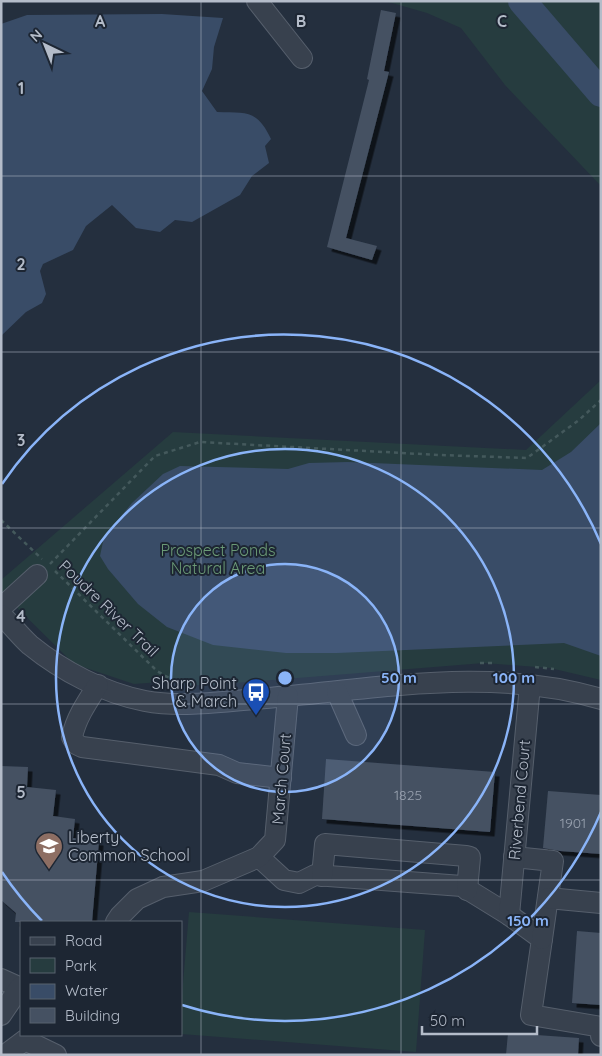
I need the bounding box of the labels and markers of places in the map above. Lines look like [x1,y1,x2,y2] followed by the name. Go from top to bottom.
[276,669,294,687] centre of rings
[152,673,237,711] place label: Sharp Point & March
[241,677,271,716] bus stop icon: Sharp Point & March
[68,827,190,865] place label: Liberty Common School
[34,831,64,870] school or university icon: Liberty Common School

